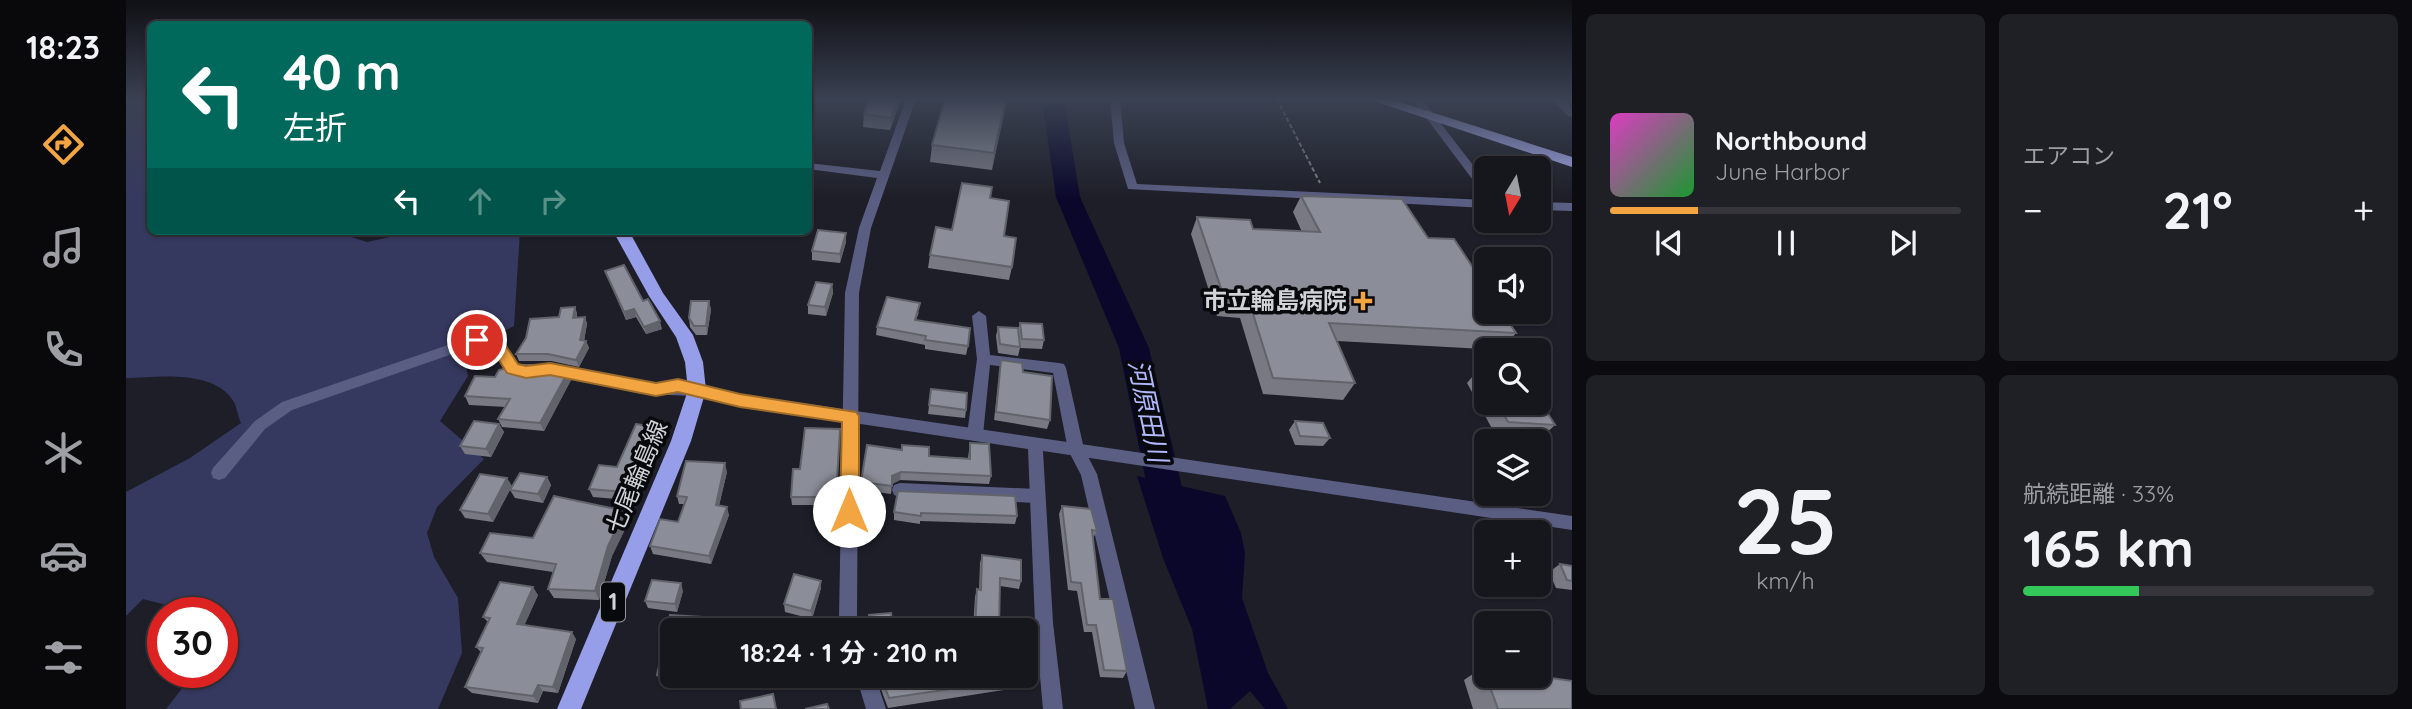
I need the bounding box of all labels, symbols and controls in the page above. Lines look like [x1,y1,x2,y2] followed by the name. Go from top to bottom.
[26,27,100,67] text: 18:23
[283,41,401,102] text: 40 m
[168,49,259,140] icon: left
[283,107,347,147] text: 左折
[39,120,88,169] icon: directions
[1715,124,1867,157] text: Northbound
[2023,141,2115,170] text: エアコン
[1474,156,1550,233] north arrow
[1474,156,1551,688] map controls
[1715,157,1850,186] text: June Harbor
[2163,177,2233,242] text: 21°
[388,182,426,220] icon: left
[461,182,499,220] icon: ahead
[534,182,572,220] icon: right
[2023,186,2043,234] text: −
[2353,186,2374,234] text: +
[39,223,88,272] icon: music
[1650,224,1688,262] icon: previous
[1767,224,1805,262] icon: pause
[1884,224,1922,262] icon: next
[1474,247,1551,324] button: sound
[1203,285,1347,315] place label: 市立輪島病院
[1353,291,1373,311] marker: 市立輪島病院
[447,310,507,370] pin
[458,321,496,359] icon: arrive
[39,325,88,374] icon: phone
[1474,338,1551,415] button: search
[1122,357,1176,468] water label: 河原田川
[599,416,673,538] street label: 七尾輪島線
[39,428,88,477] icon: climate
[1474,429,1551,506] button: layers
[1733,463,1838,577] text: 25
[812,474,886,548] position arrow
[2023,479,2174,508] text: 航続距離 · 33%
[2023,515,2194,580] text: 165 km
[1474,520,1551,597] button: +
[39,531,88,580] icon: car
[1756,566,1815,595] text: km/h
[601,582,625,622] road number: 1
[147,597,238,688] speed limit sign: 30
[1474,611,1551,688] button: −
[39,633,88,682] icon: filters
[740,636,958,669] text: 18:24 · 1 分 · 210 m

